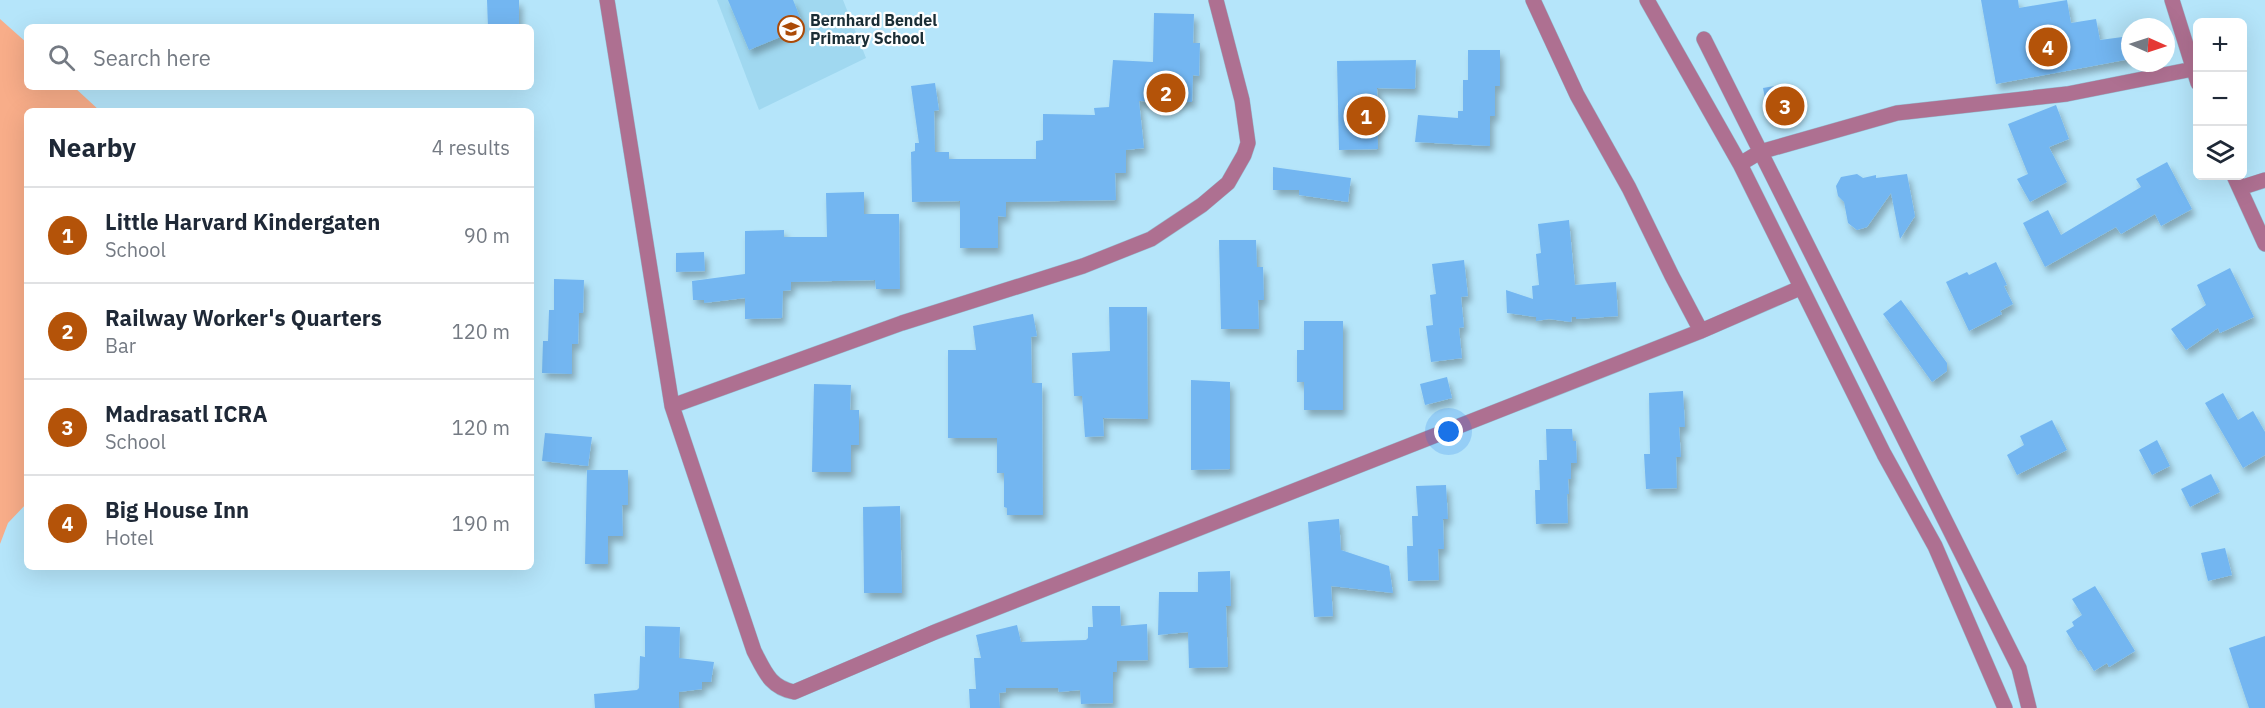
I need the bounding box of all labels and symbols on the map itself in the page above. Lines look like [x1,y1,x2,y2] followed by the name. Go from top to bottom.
[810,10,937,48] place label: Bernhard Bendel Primary School
[776,14,806,44] school or university icon: Bernhard Bendel Primary School
[2121,18,2175,72] north arrow
[2028,24,2068,70] pin: 4
[1146,70,1186,116] pin: 2
[1766,84,1804,128] pin: 3
[1346,94,1386,138] pin: 1
[1434,417,1463,446] your location

